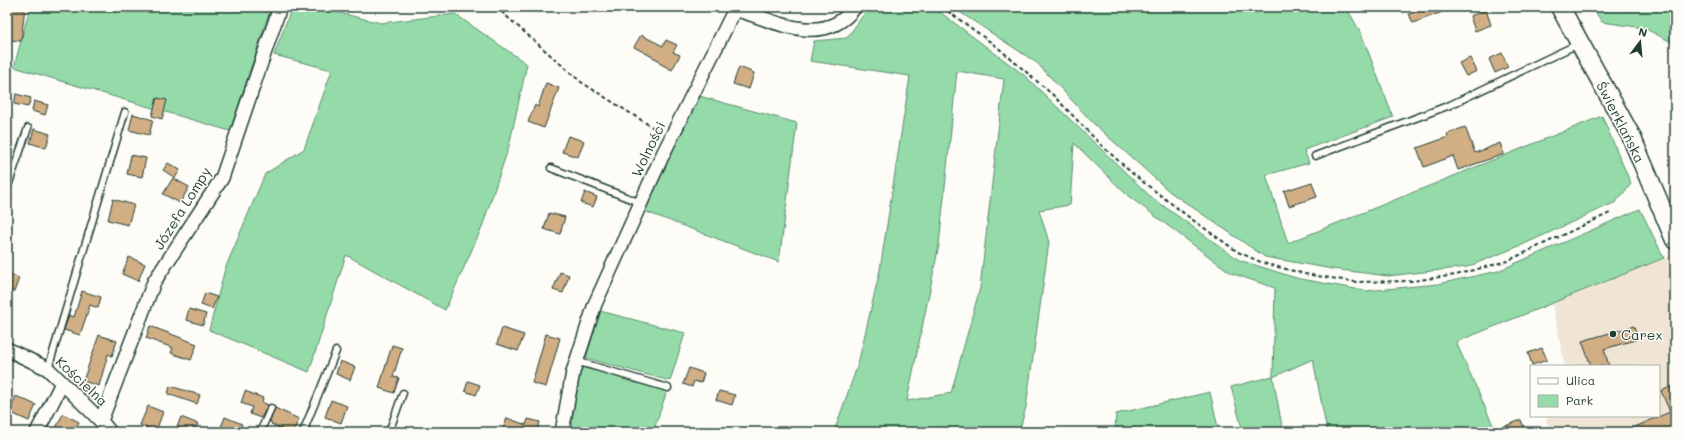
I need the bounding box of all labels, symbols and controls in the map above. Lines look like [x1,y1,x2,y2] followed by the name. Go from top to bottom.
[1620,22,1660,62] north arrow
[1637,24,1649,40] text: N
[1592,78,1650,166] street label: Świerklańska
[626,118,670,180] street label: Wolności
[149,163,215,253] street label: Józefa Lompy
[1621,325,1663,344] place label: Carex
[1608,329,1618,339] marker: Carex
[52,352,112,410] street label: Kościelna
[1530,365,1660,417] legend
[1566,372,1595,388] text: Ulica
[1566,392,1593,408] text: Park

